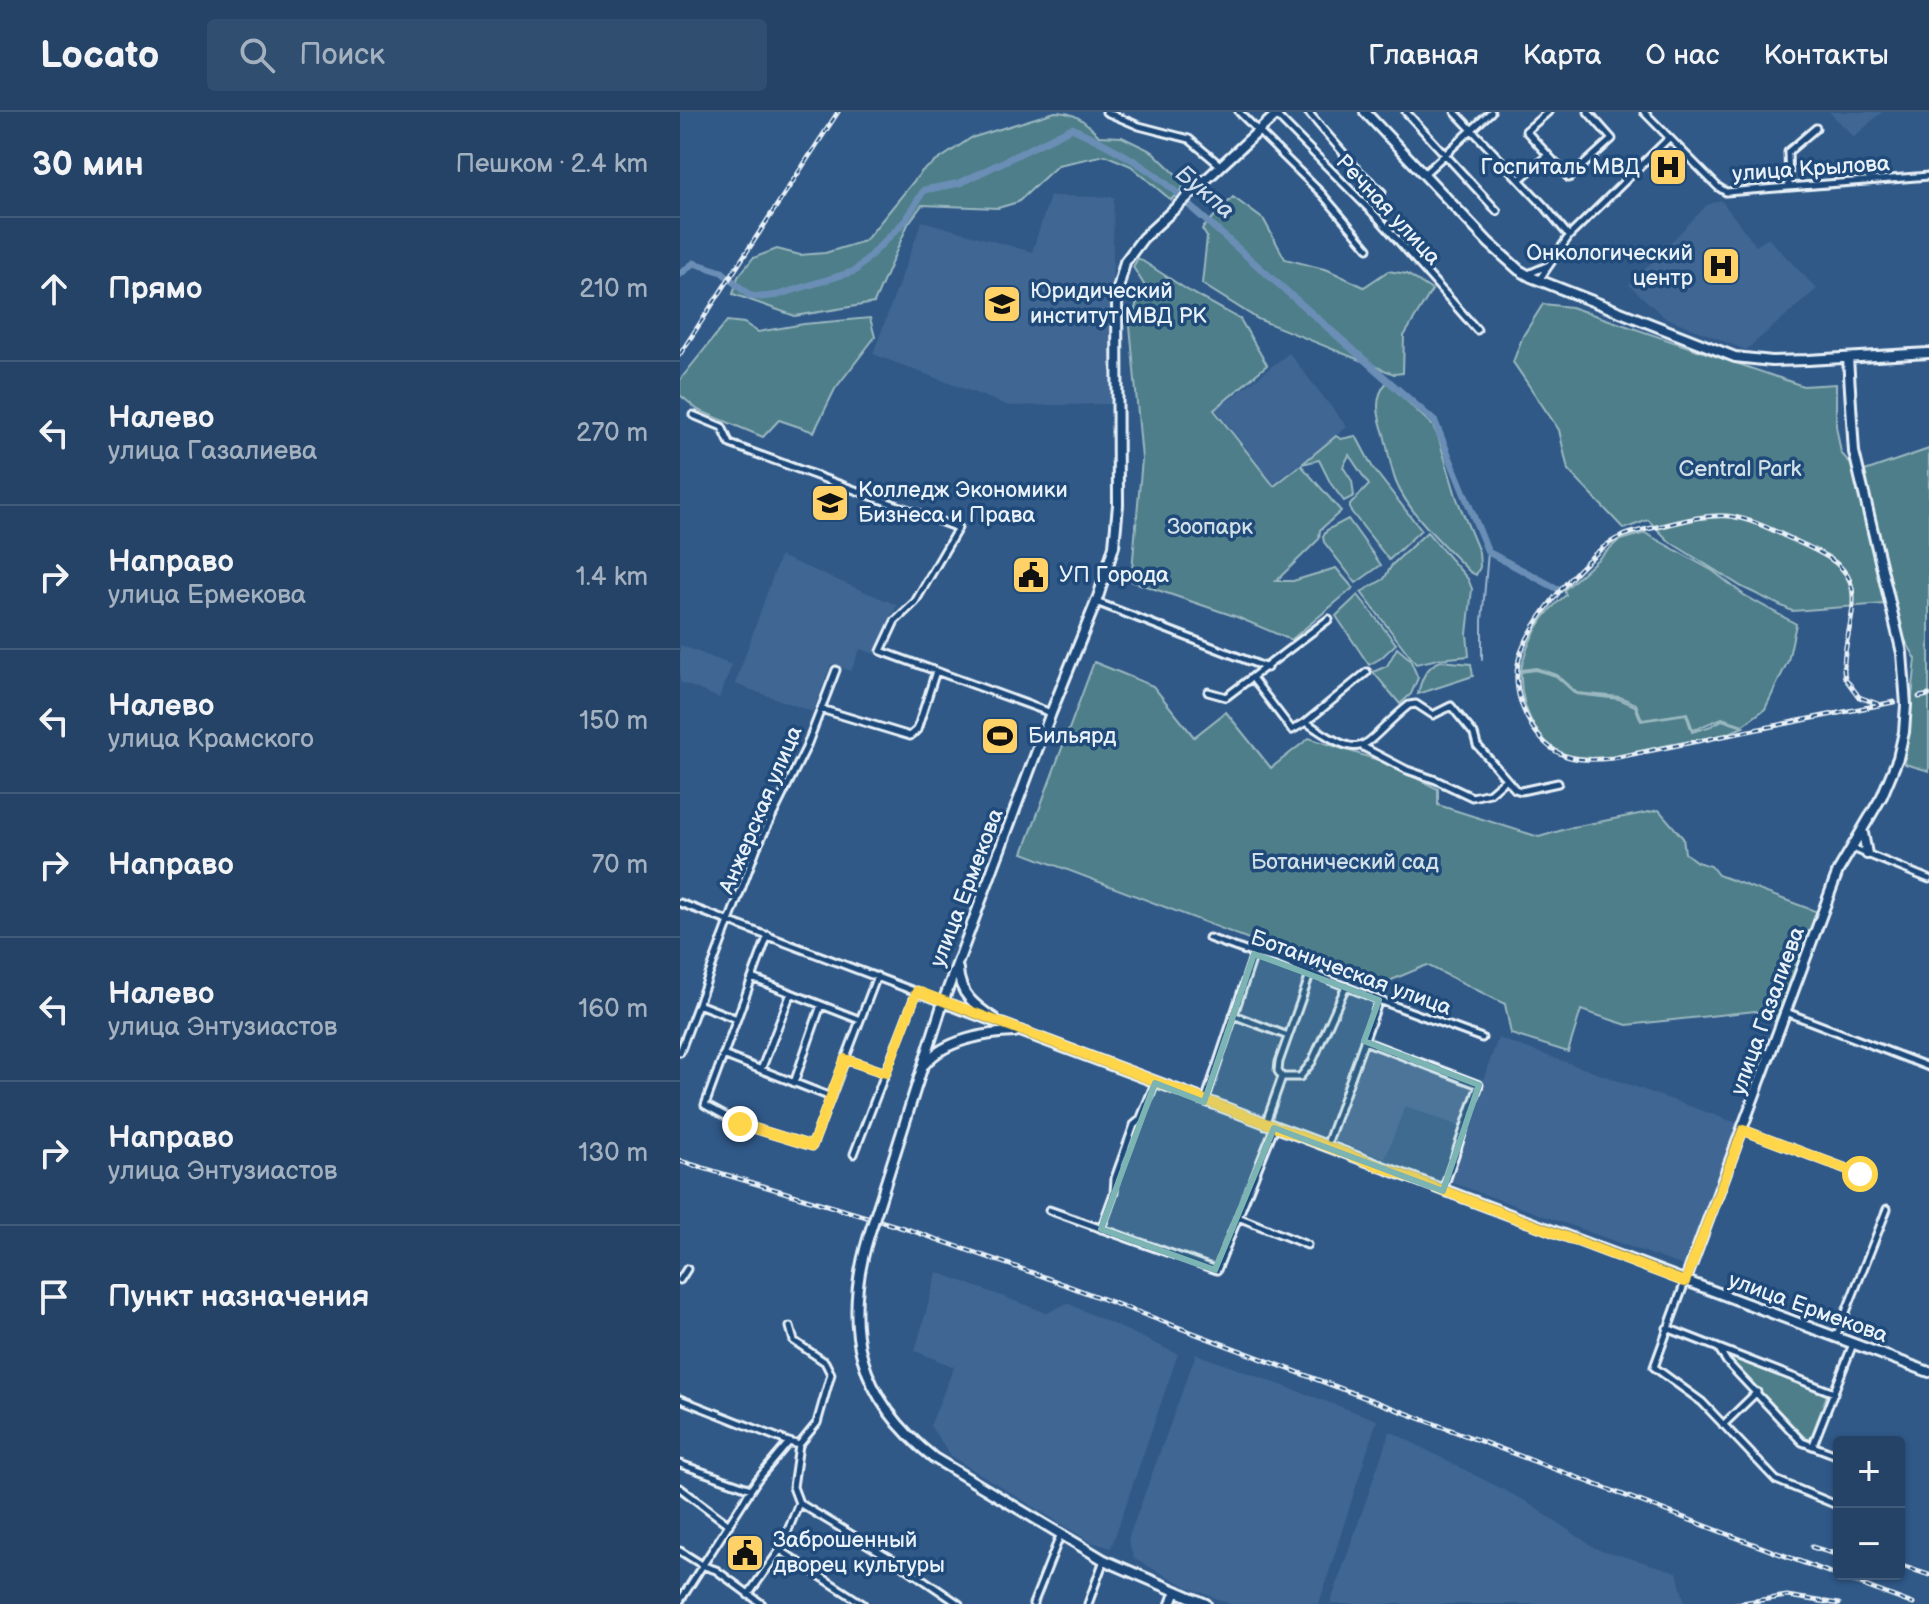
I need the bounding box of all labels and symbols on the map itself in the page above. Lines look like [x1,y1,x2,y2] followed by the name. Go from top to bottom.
[1647,146,1689,188] hospital icon: Госпиталь МВД
[1330,149,1446,271] street label: Речная улица
[1731,150,1891,188] street label: улица Крылова
[1480,154,1640,181] place label: Госпиталь МВД
[1169,159,1241,225] water label: Букпа
[1526,240,1694,292] place label: Онкологический центр
[1700,245,1742,287] hospital icon: Онкологический центр
[1030,278,1207,330] place label: Юридический институт МВД РК
[981,283,1023,325] school or university icon: Юридический институт МВД РК
[1679,456,1802,483] park label: Central Park
[858,477,1068,529] place label: Колледж Экономики Бизнеса и Права
[809,482,851,524] school or university icon: Колледж Экономики Бизнеса и Права
[1167,514,1253,541] park label: Зоопарк
[1010,554,1052,596] public building icon: УП Города
[1059,562,1169,589] place label: УП Города
[979,715,1021,757] sports icon: Бильярд
[713,722,809,899] street label: Анжерская улица
[1028,723,1116,750] place label: Бильярд
[924,805,1010,971] street label: улица Ермекова
[1251,849,1439,876] park label: Ботанический сад
[1725,923,1811,1099] street label: улица Газалиева
[1247,924,1455,1022] street label: Ботаническая улица
[722,1106,758,1142] route end
[1842,1156,1878,1192] route start
[1725,1267,1891,1349] street label: улица Ермекова
[773,1527,945,1579] place label: Заброшенный дворец культуры
[724,1532,766,1574] public building icon: Заброшенный дворец культуры

